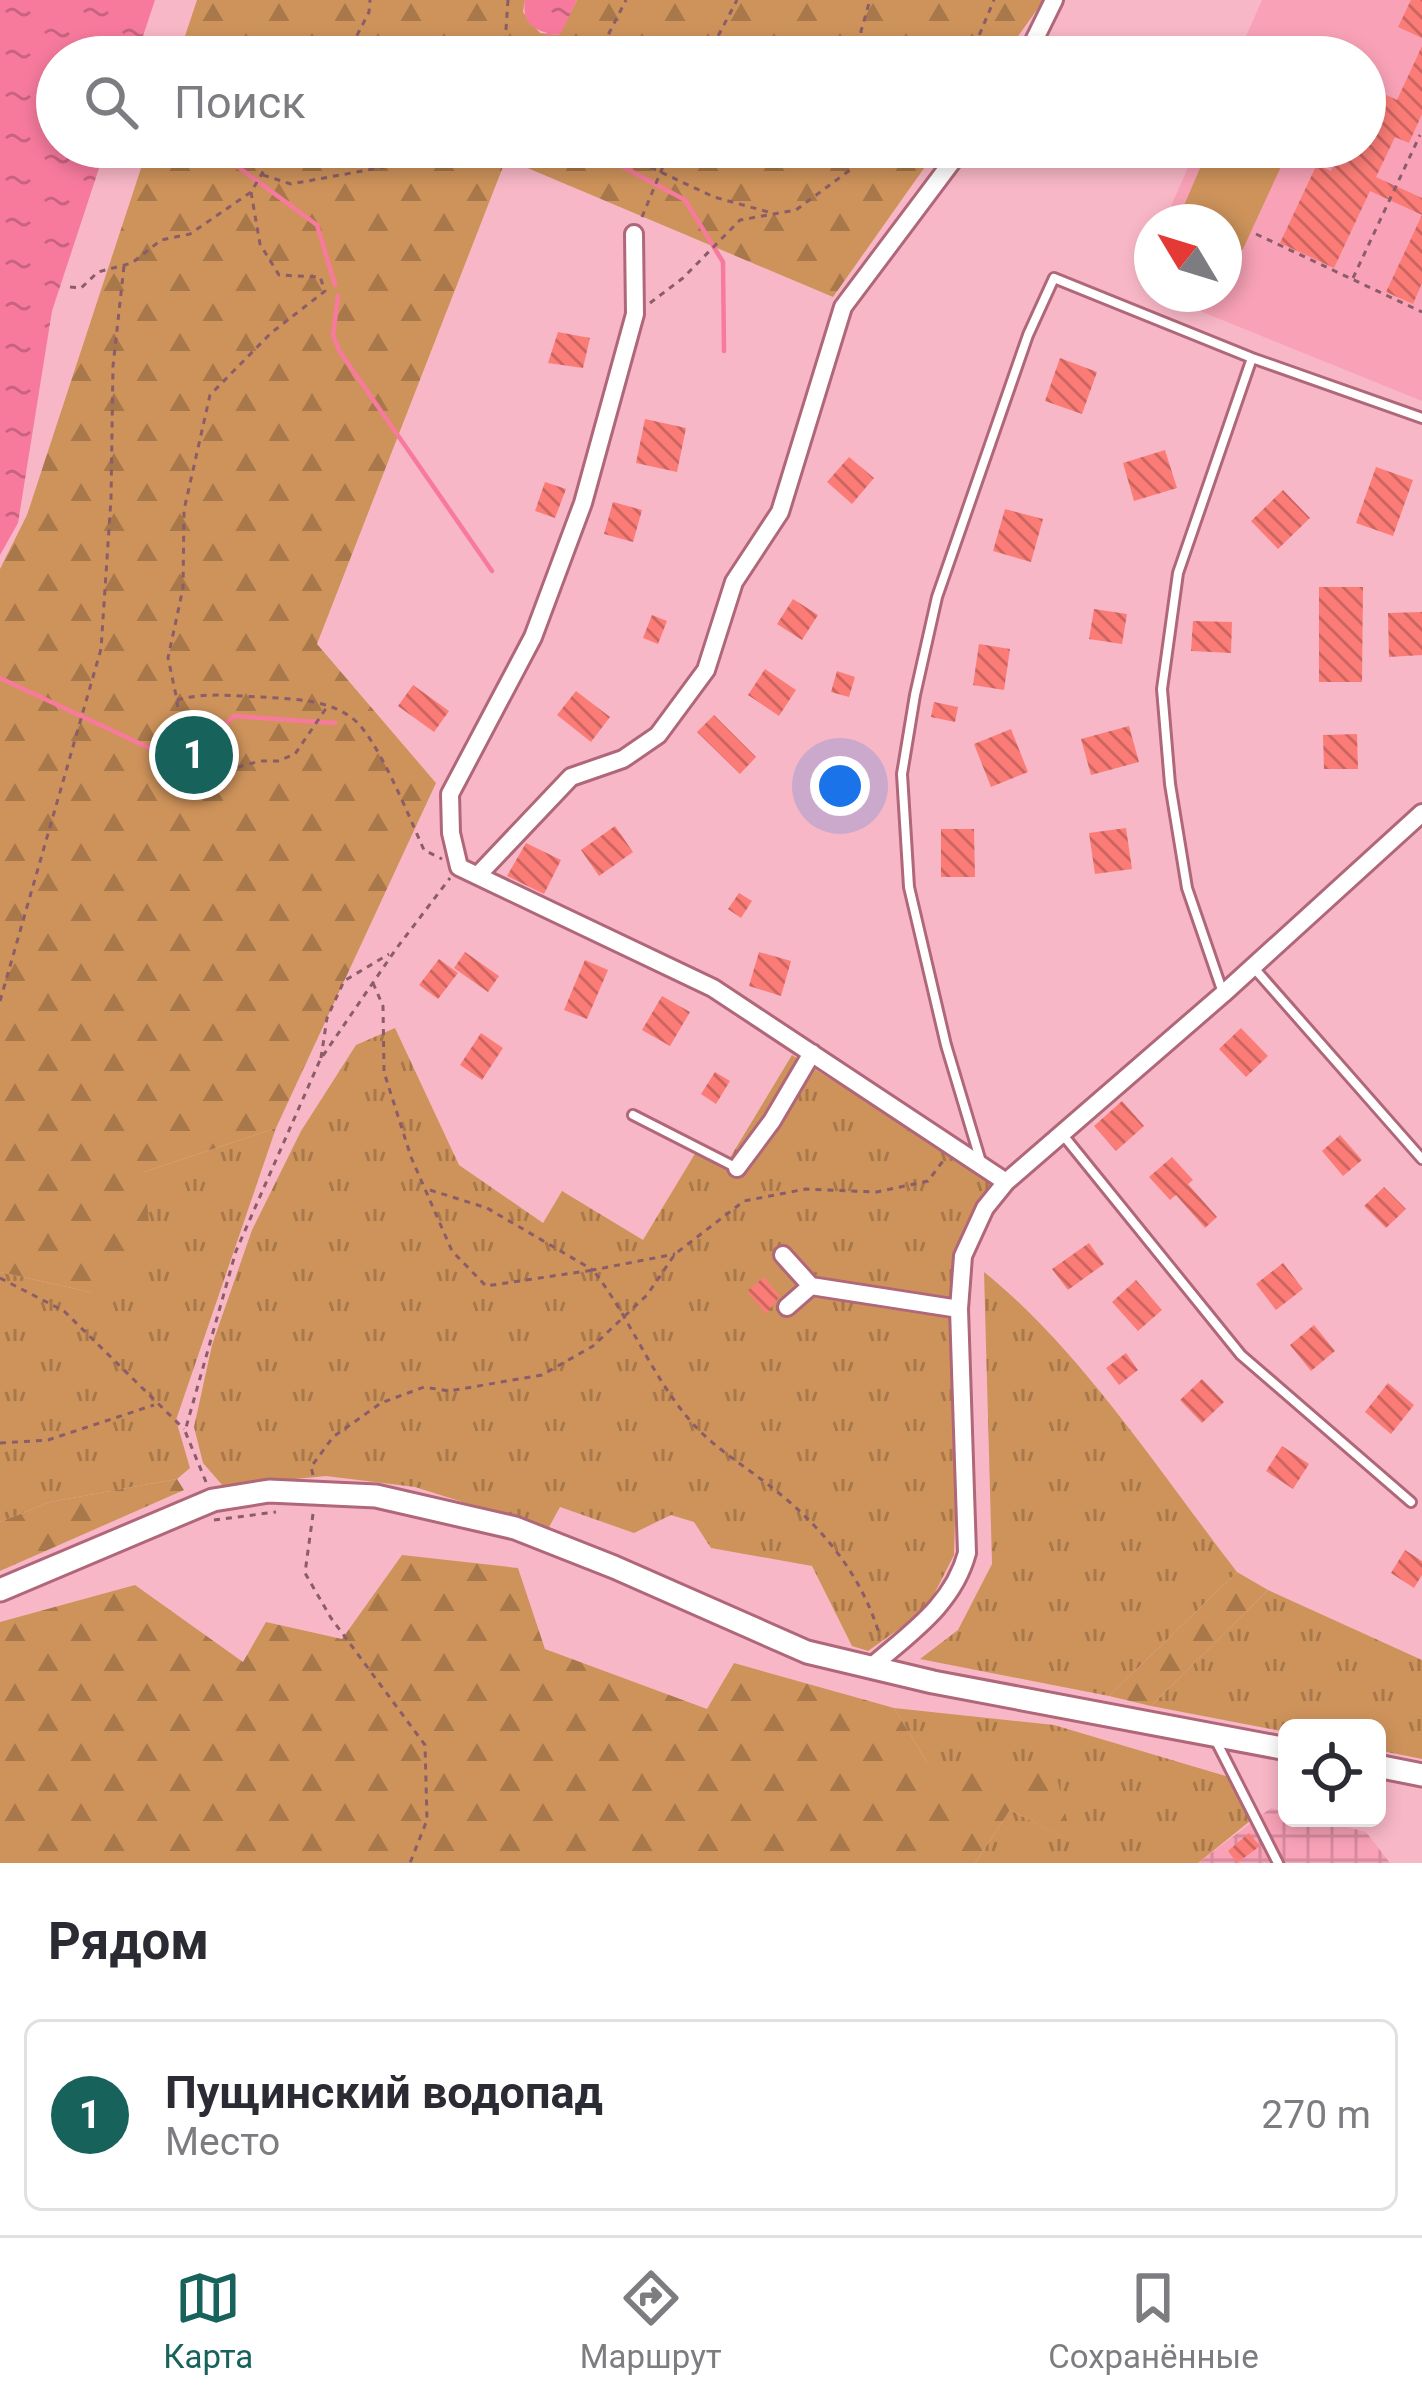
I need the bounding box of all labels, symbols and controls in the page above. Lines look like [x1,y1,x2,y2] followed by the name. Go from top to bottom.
[36,36,1386,168] search box
[78,69,144,135] icon: search
[174,76,306,129] text: Поиск
[1134,204,1242,312] north arrow
[155,710,233,800] pin: 1
[810,756,870,816] your location
[1278,1719,1386,1827] map controls
[1278,1719,1386,1827] button: locate
[48,1912,209,1971] text: Рядом
[165,2066,603,2119] text: Пущинский водопад
[79,2092,101,2138] text: 1
[1261,2092,1371,2138] text: 270 m
[165,2119,280,2165] text: Место
[163,2265,253,2376] tab: Карта
[580,2265,722,2376] tab: Маршрут
[1048,2265,1259,2376] tab: Сохранённые

